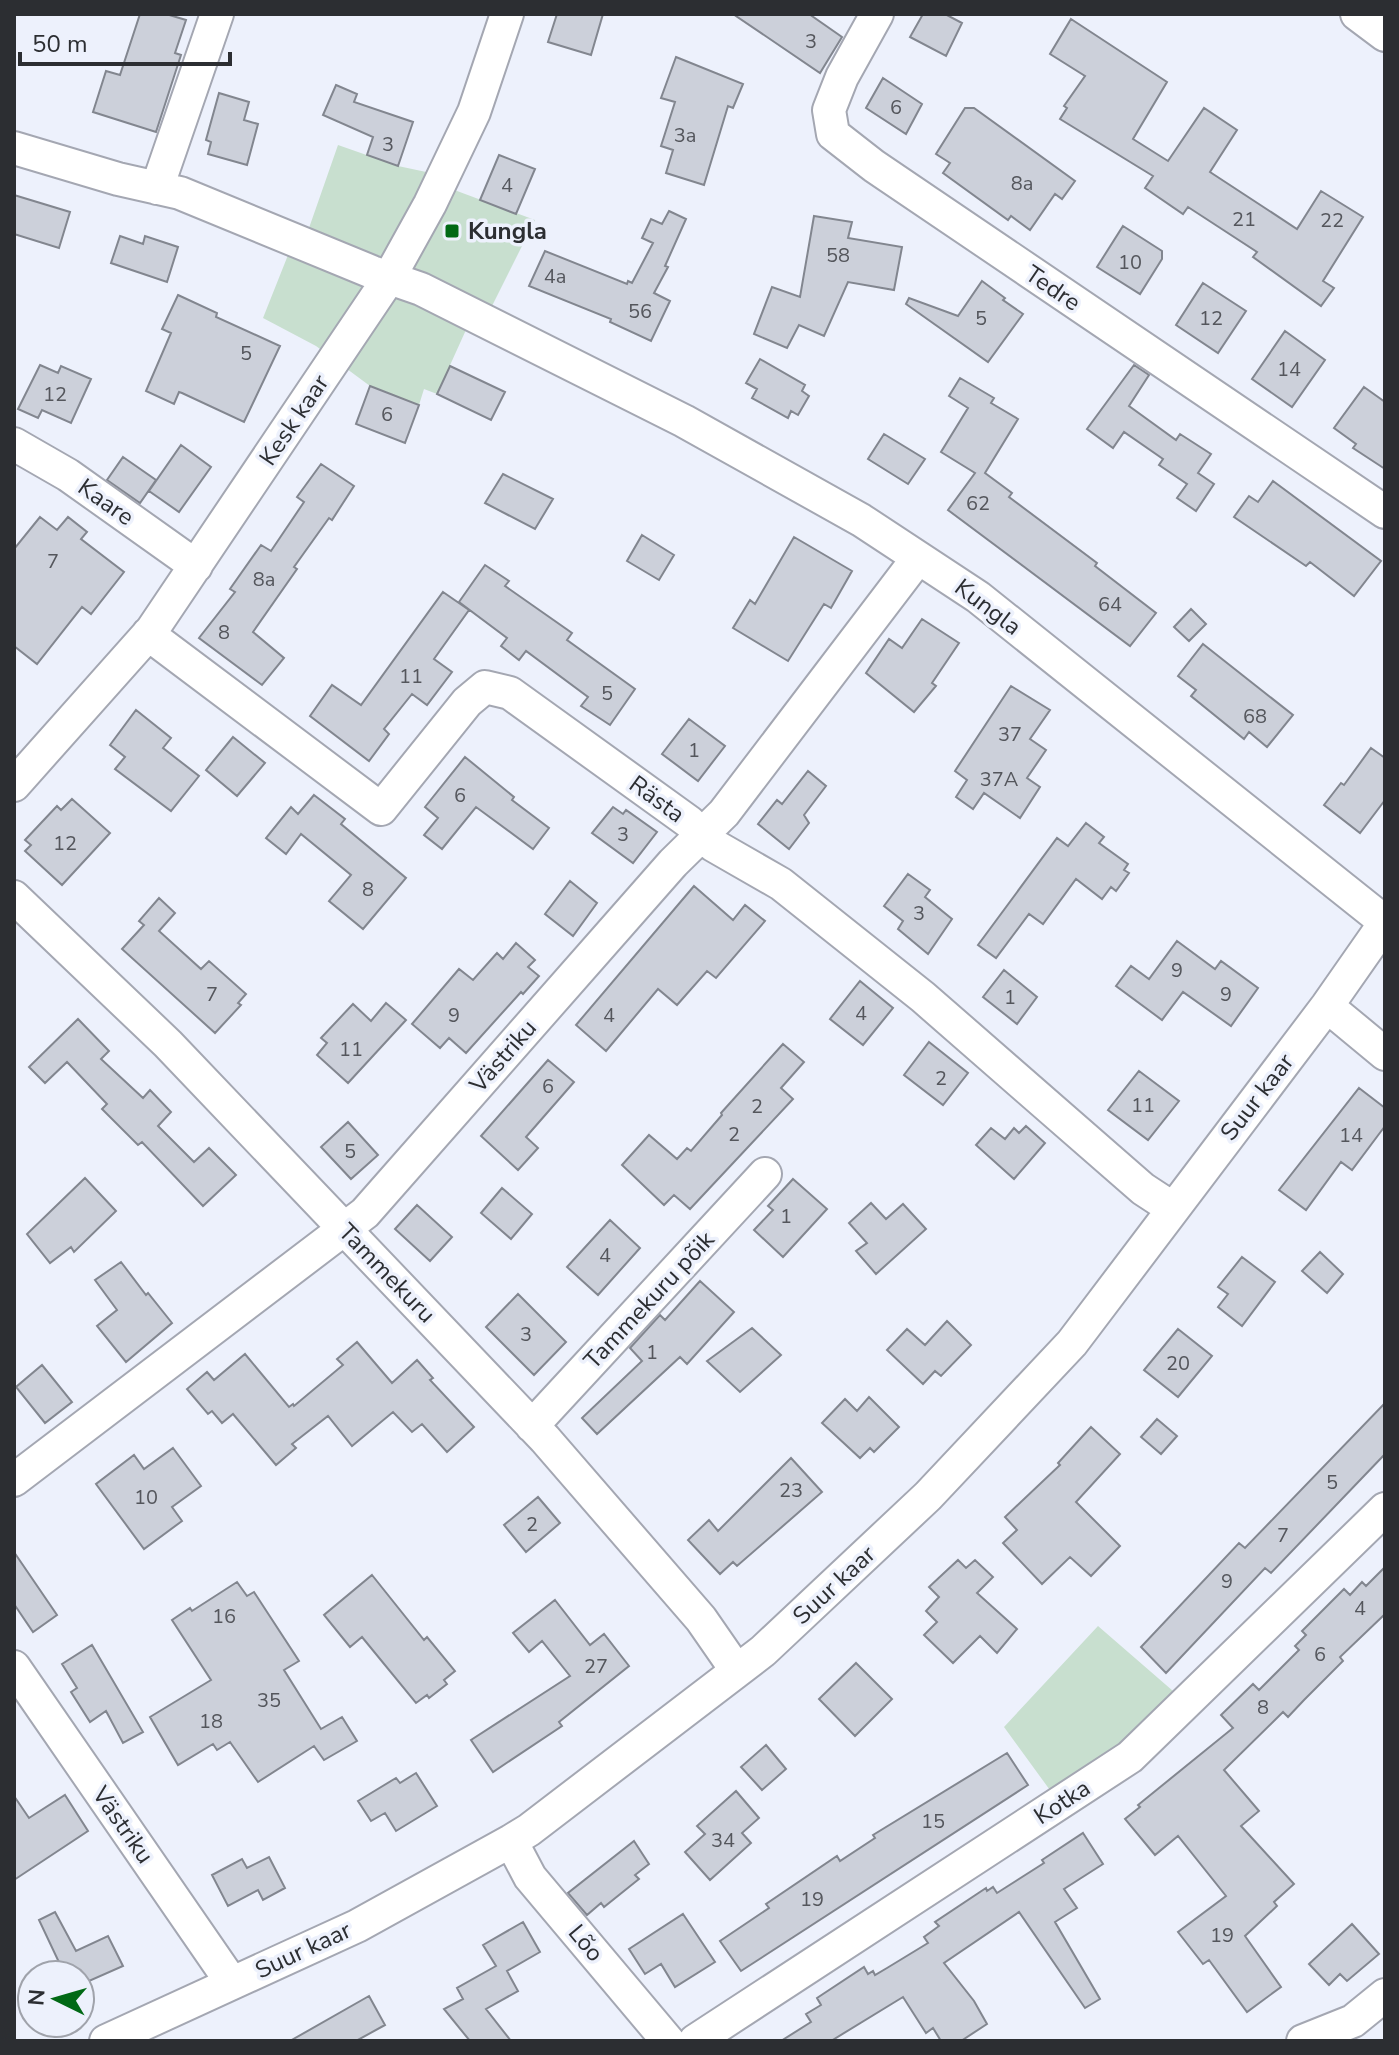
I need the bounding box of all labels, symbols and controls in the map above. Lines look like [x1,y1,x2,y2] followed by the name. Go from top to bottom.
[20,16,230,66] scale bar
[32,28,88,60] text: 50 m
[805,28,817,55] house number: 3
[890,94,902,121] house number: 6
[674,122,696,149] house number: 3a
[382,131,394,158] house number: 3
[1011,170,1033,197] house number: 8a
[501,172,513,199] house number: 4
[1232,206,1256,233] house number: 21
[1320,207,1344,234] house number: 22
[468,215,547,247] place label: Kungla
[443,222,461,240] marker: Kungla
[826,242,850,269] house number: 58
[1118,249,1142,276] house number: 10
[1019,258,1087,318] street label: Tedre
[544,263,566,290] house number: 4a
[628,298,652,325] house number: 56
[975,305,987,332] house number: 5
[1199,305,1223,332] house number: 12
[240,340,252,367] house number: 5
[1277,356,1301,383] house number: 14
[252,368,336,472] street label: Kesk kaar
[43,381,67,408] house number: 12
[381,401,393,428] house number: 6
[72,471,140,533] street label: Kaare
[966,490,990,517] house number: 62
[47,548,59,575] house number: 7
[253,566,275,593] house number: 8a
[948,571,1028,643] street label: Kungla
[1098,591,1122,618] house number: 64
[218,619,230,646] house number: 8
[399,663,423,690] house number: 11
[601,680,613,707] house number: 5
[1243,703,1267,730] house number: 68
[998,721,1022,748] house number: 37
[688,737,700,764] house number: 1
[980,766,1019,793] house number: 37A
[623,768,691,830] street label: Rästa
[454,782,466,809] house number: 6
[617,821,629,848] house number: 3
[53,830,77,857] house number: 12
[362,876,374,903] house number: 8
[913,900,925,927] house number: 3
[1171,957,1183,984] house number: 9
[206,981,218,1008] house number: 7
[1220,981,1232,1008] house number: 9
[1004,984,1016,1011] house number: 1
[855,1000,867,1027] house number: 4
[448,1002,460,1029] house number: 9
[603,1002,615,1029] house number: 4
[462,1013,544,1100] street label: Västriku
[339,1036,363,1063] house number: 11
[1213,1047,1301,1147] street label: Suur kaar
[935,1065,947,1092] house number: 2
[542,1073,554,1100] house number: 6
[1131,1092,1155,1119] house number: 11
[751,1093,763,1120] house number: 2
[728,1121,740,1148] house number: 2
[1339,1122,1363,1149] house number: 14
[344,1138,356,1165] house number: 5
[780,1203,792,1230] house number: 1
[331,1216,443,1330] street label: Tammekuru
[577,1223,722,1376] street label: Tammekuru põik
[599,1242,611,1269] house number: 4
[520,1321,532,1348] house number: 3
[646,1339,658,1366] house number: 1
[1166,1350,1190,1377] house number: 20
[1326,1469,1338,1496] house number: 5
[779,1477,803,1504] house number: 23
[134,1484,158,1511] house number: 10
[526,1511,538,1538] house number: 2
[1277,1522,1289,1549] house number: 7
[786,1538,883,1632] street label: Suur kaar
[1221,1568,1233,1595] house number: 9
[1354,1595,1366,1622] house number: 4
[212,1603,236,1630] house number: 16
[1314,1641,1326,1668] house number: 6
[584,1653,608,1680] house number: 27
[257,1687,281,1714] house number: 35
[1257,1694,1269,1721] house number: 8
[199,1708,223,1735] house number: 18
[1028,1772,1096,1832] street label: Kotka
[84,1779,161,1870] street label: Västriku
[921,1808,945,1835] house number: 15
[711,1827,735,1854] house number: 34
[800,1886,824,1913] house number: 19
[250,1914,357,1986] street label: Suur kaar
[561,1918,611,1968] street label: Lõo
[1210,1922,1234,1949] house number: 19
[16,1959,96,2039] north arrow
[21,1988,53,2007] text: N

